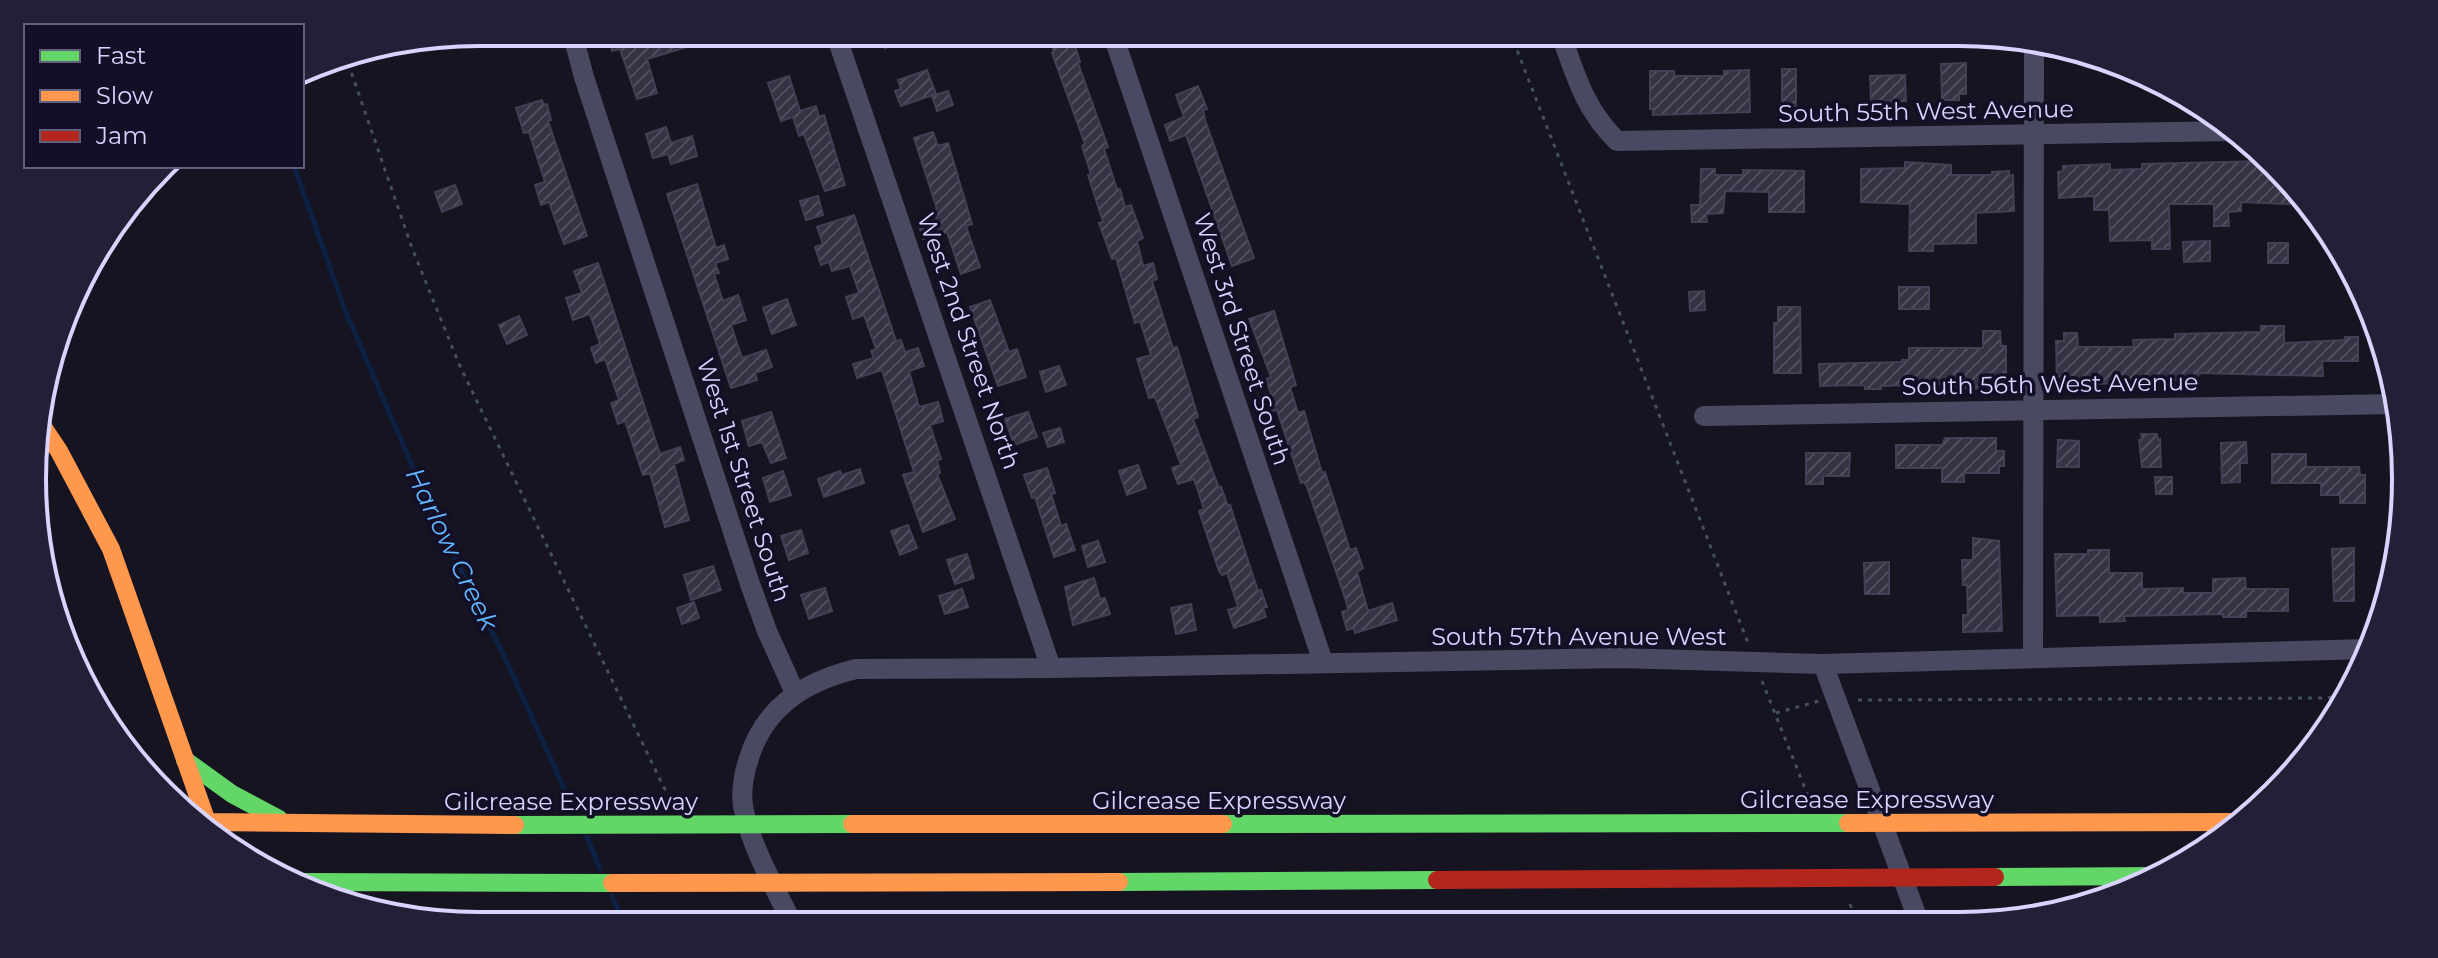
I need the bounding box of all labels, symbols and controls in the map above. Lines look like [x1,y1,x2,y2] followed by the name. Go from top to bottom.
[24,24,304,168] legend
[96,41,147,70] text: Fast
[96,81,153,110] text: Slow
[1778,94,2074,128] street label: South 55th West Avenue
[95,121,148,150] text: Jam
[911,209,1027,473] street label: West 2nd Street North
[1187,209,1297,469] street label: West 3rd Street South
[691,354,797,606] street label: West 1st Street South
[1901,367,2199,401] street label: South 56th West Avenue
[399,462,506,637] water label: Harlow Creek
[1431,622,1727,651] street label: South 57th Avenue West
[1740,785,1994,814] street label: Gilcrease Expressway
[1092,786,1346,815] street label: Gilcrease Expressway
[444,787,698,816] street label: Gilcrease Expressway

